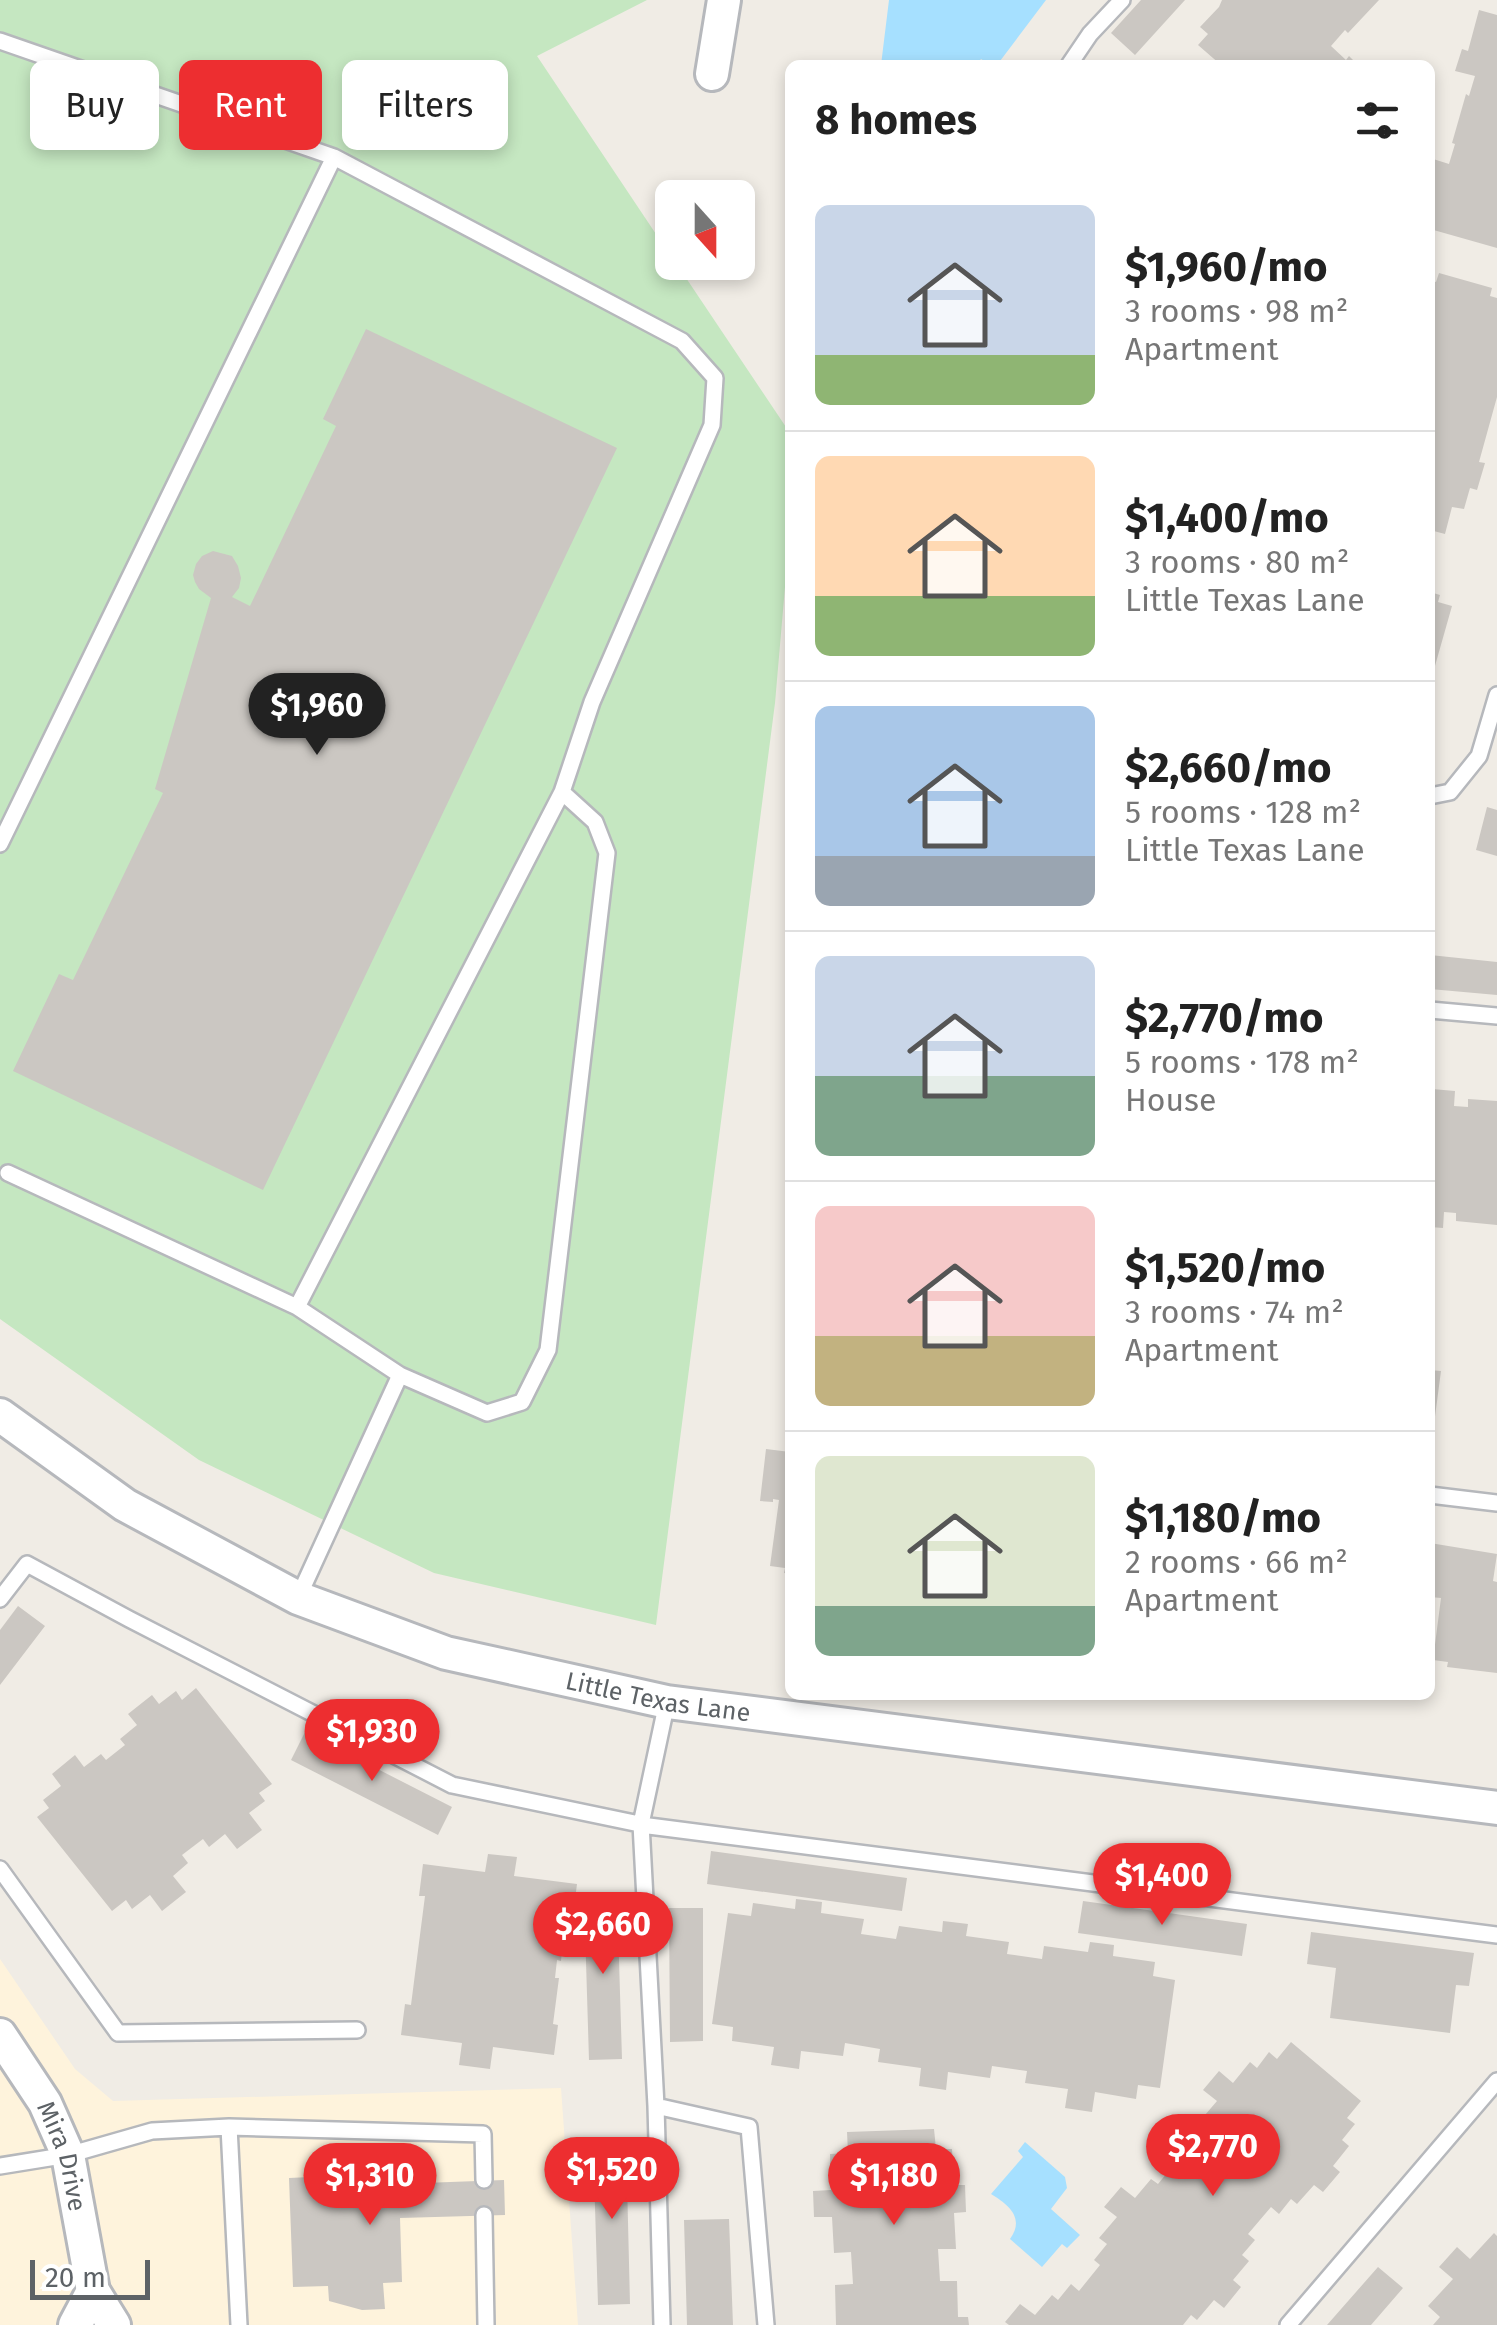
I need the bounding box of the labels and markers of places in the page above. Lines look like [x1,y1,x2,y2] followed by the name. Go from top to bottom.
[236,673,398,758] pin: $1,960
[291,1699,453,1784] pin: $1,930
[1081,1843,1243,1928] pin: $1,400
[522,1892,684,1977] pin: $2,660
[1132,2114,1294,2199] pin: $2,770
[531,2137,693,2222] pin: $1,520
[289,2143,451,2228] pin: $1,310
[813,2143,975,2228] pin: $1,180

